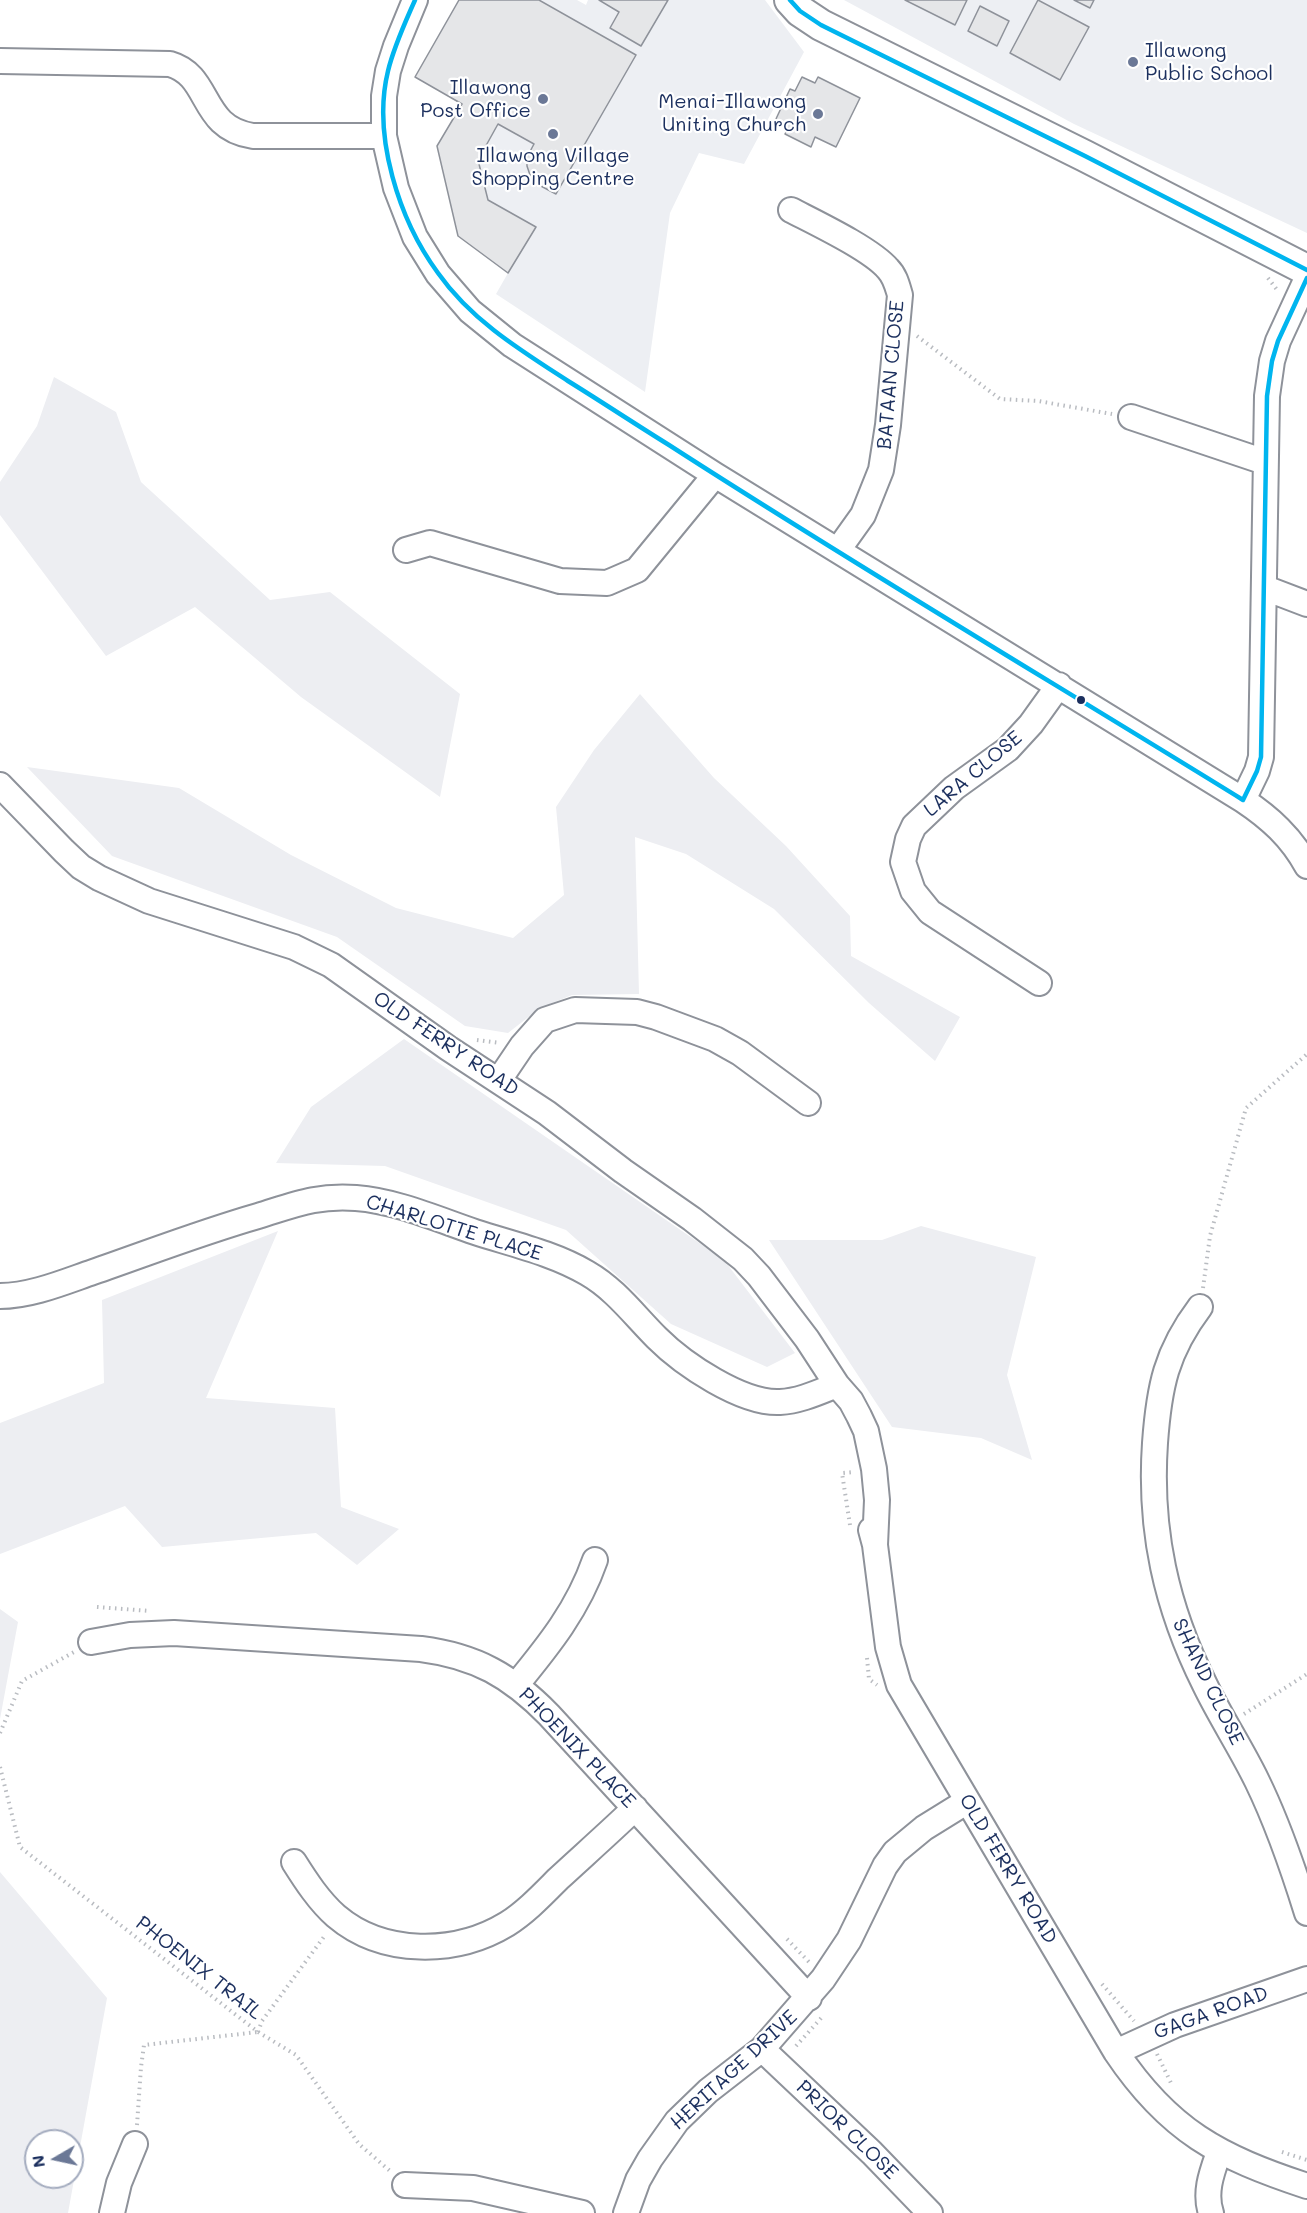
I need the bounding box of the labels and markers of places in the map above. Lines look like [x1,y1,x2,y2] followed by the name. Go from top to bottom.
[1145,39,1273,86] place label: Illawong Public School
[1126,55,1140,69] marker: Illawong Public School
[420,76,531,123] place label: Illawong Post Office
[658,90,806,137] place label: Menai-Illawong Uniting Church
[536,92,550,106] marker: Illawong Post Office
[811,107,825,121] marker: Menai-Illawong Uniting Church
[546,127,560,141] marker: Illawong Village Shopping Centre
[471,144,635,191] place label: Illawong Village Shopping Centre
[1075,694,1087,706] unlabelled marker

